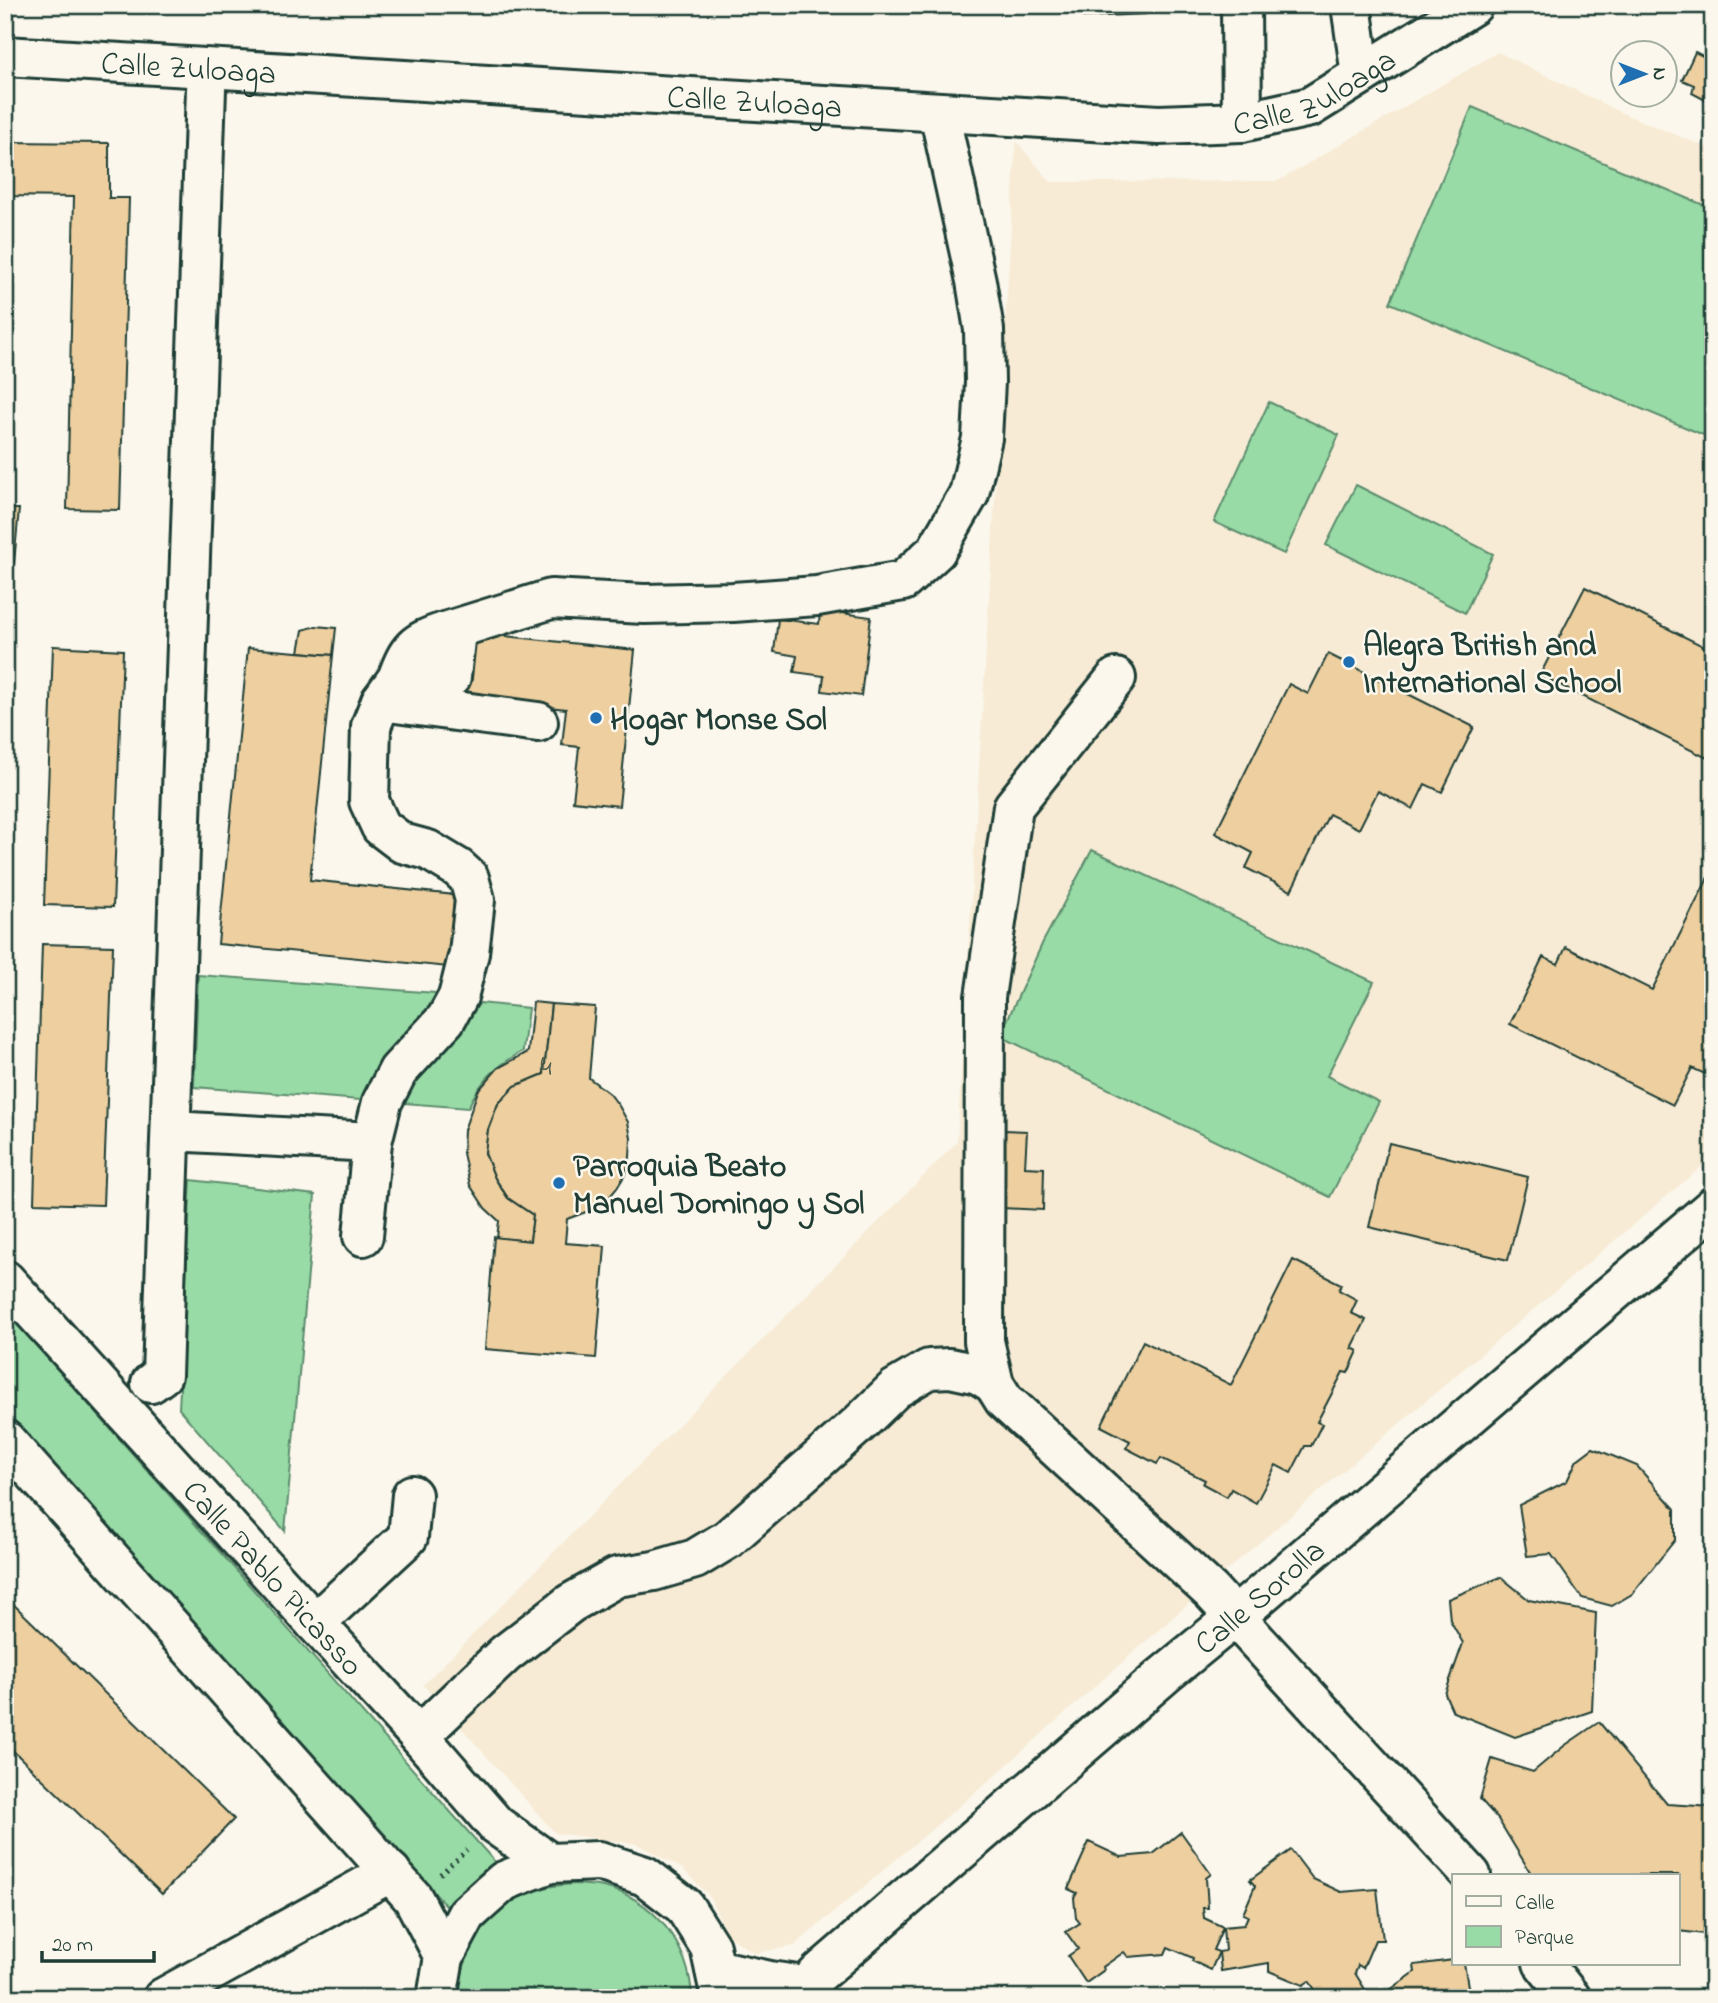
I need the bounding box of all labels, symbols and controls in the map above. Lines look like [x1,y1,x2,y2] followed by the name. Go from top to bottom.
[1610,38,1680,108] north arrow
[1232,39,1407,149] street label: Calle Zuloaga
[100,42,277,99] street label: Calle Zuloaga
[1645,68,1672,81] text: N
[666,76,843,133] street label: Calle Zuloaga
[1363,624,1622,708] place label: Alegra British and International School
[1341,654,1357,670] marker: Alegra British and International School
[610,698,827,746] place label: Hogar Monse Sol
[588,710,604,726] marker: Hogar Monse Sol
[540,1048,552,1089] house number: 4
[573,1145,864,1230] place label: Parroquia Beato Manuel Domingo y Sol
[551,1175,567,1191] marker: Parroquia Beato Manuel Domingo y Sol
[170,1471,373,1688] street label: Calle Pablo Picasso
[1185,1529,1337,1668] street label: Calle Sorolla
[1452,1874,1680,1965] legend
[1515,1889,1555,1919] text: Calle
[42,1919,154,1963] scale bar
[1515,1924,1574,1954] text: Parque
[52,1931,93,1961] text: 20 m

